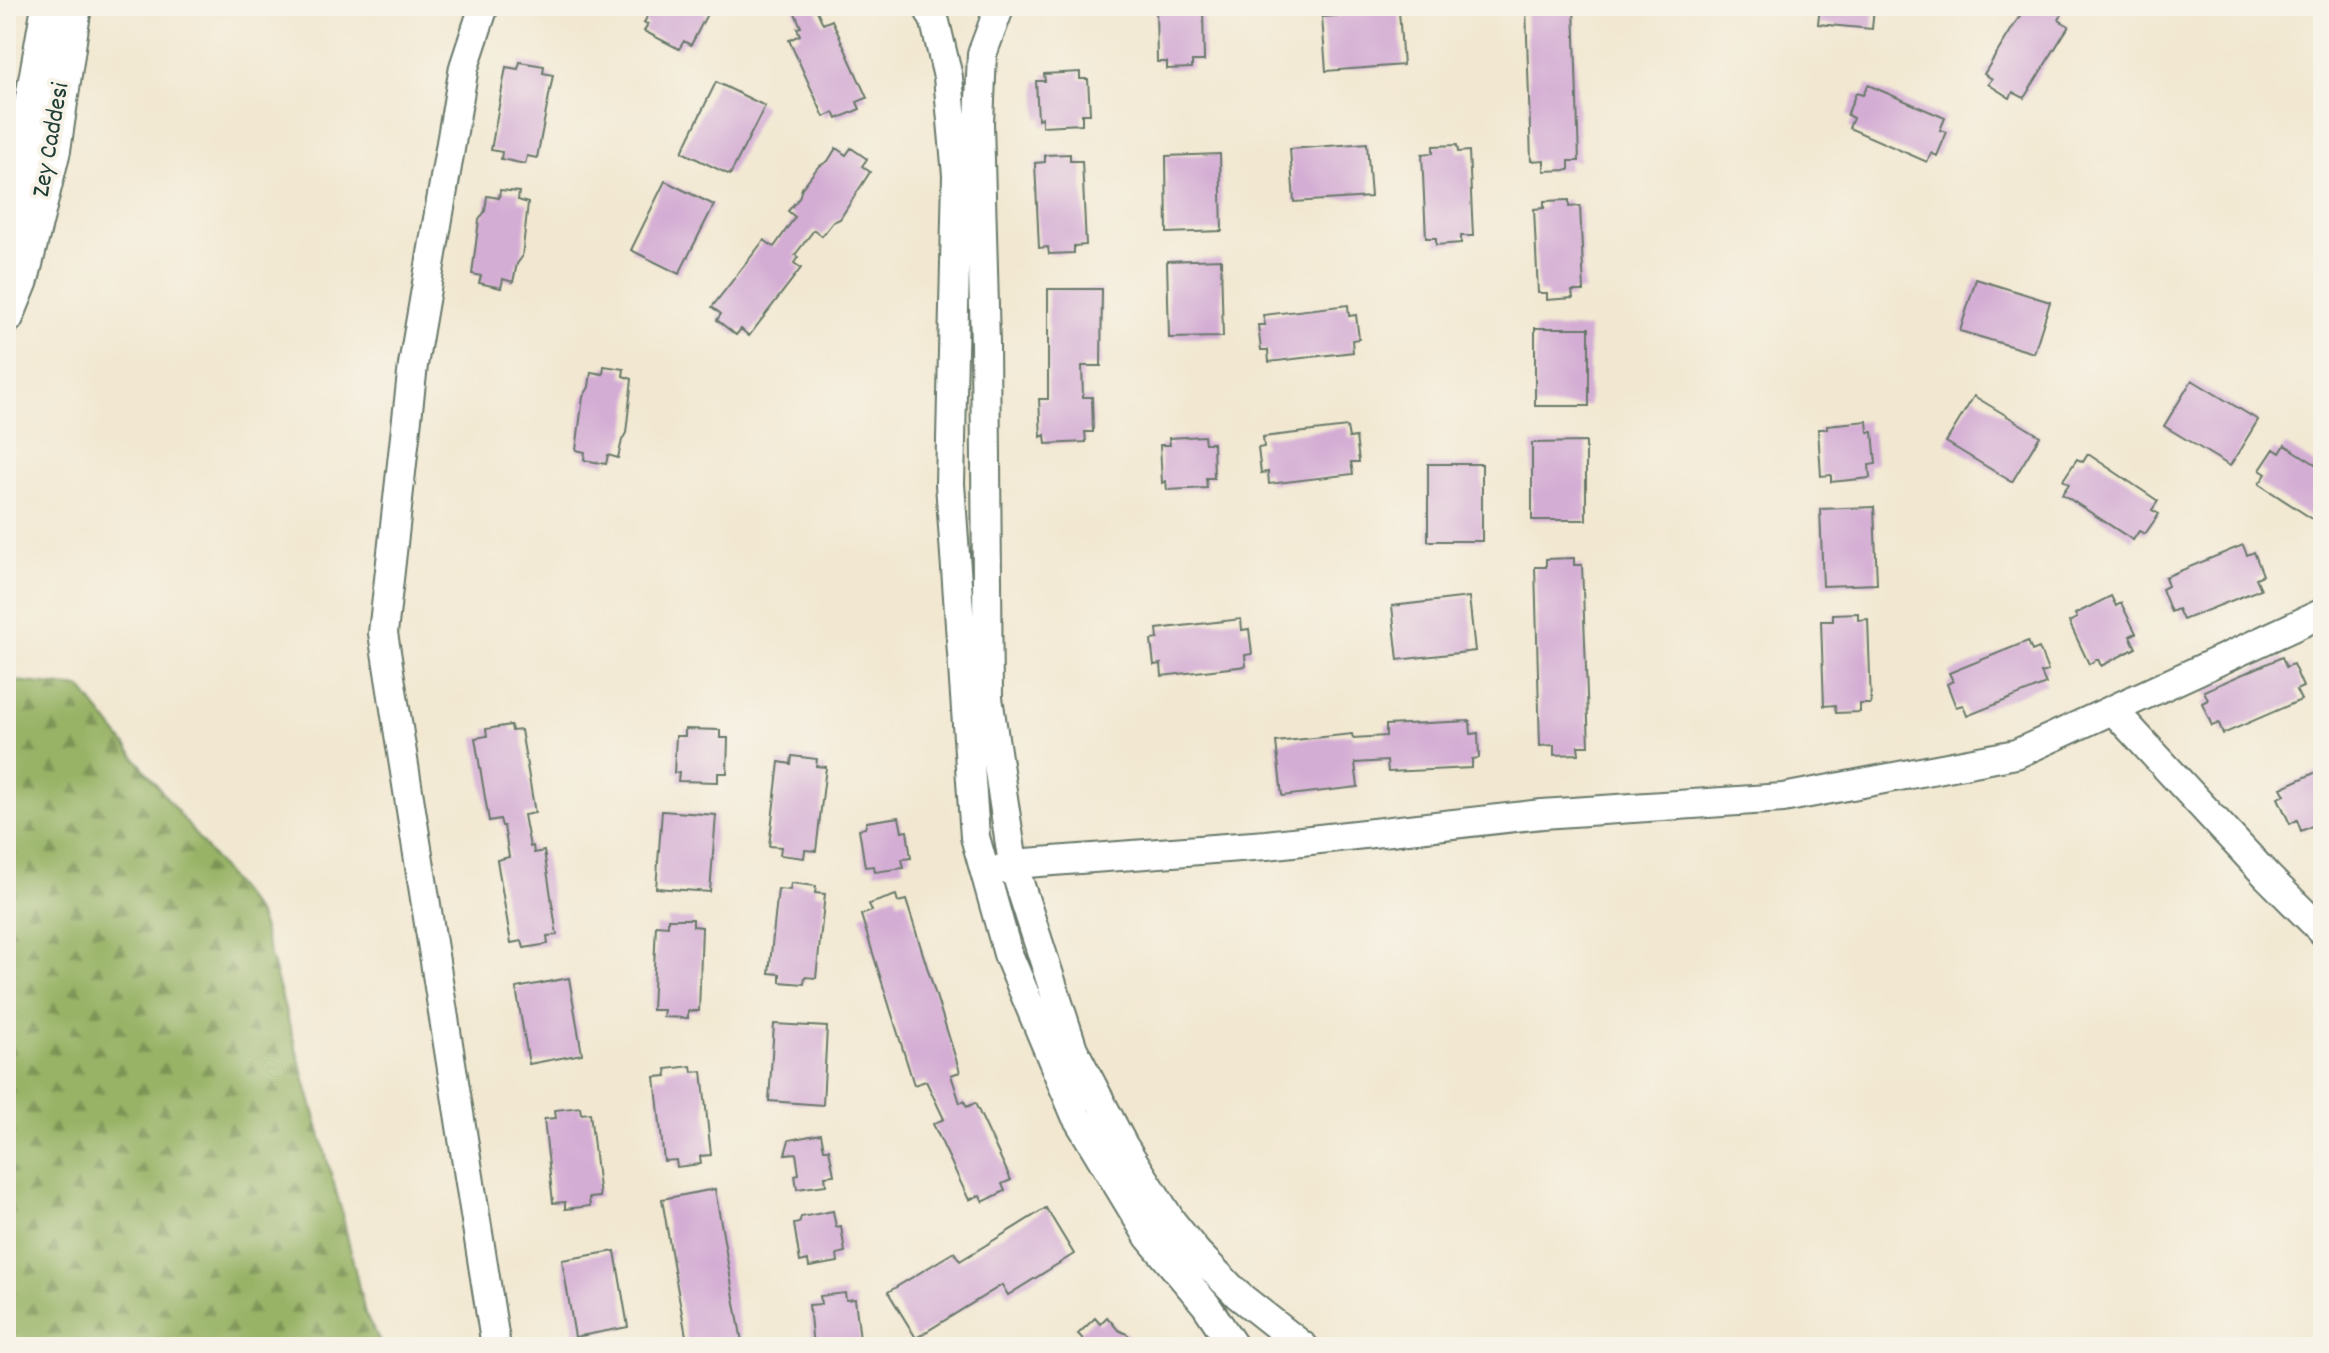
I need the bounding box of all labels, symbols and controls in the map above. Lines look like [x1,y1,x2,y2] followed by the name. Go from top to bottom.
[24,79,80,200] street label: Zey Caddesi

